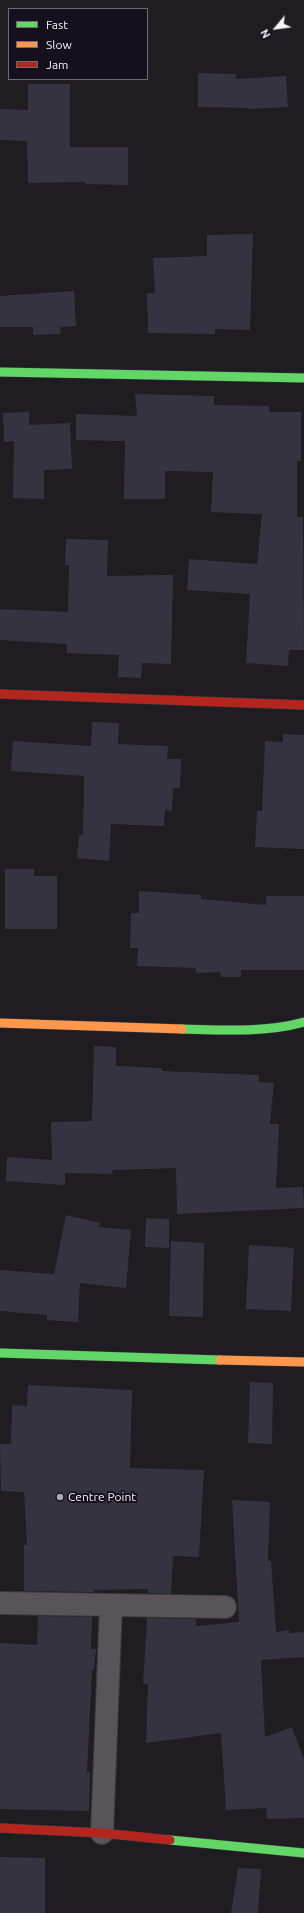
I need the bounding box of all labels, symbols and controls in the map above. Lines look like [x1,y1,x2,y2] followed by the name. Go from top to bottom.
[8,8,148,80] legend
[256,8,296,48] north arrow
[46,18,68,31] text: Fast
[258,27,273,40] text: N
[46,38,72,51] text: Slow
[46,58,68,71] text: Jam
[68,1490,136,1504] place label: Centre Point
[55,1492,65,1502] marker: Centre Point

